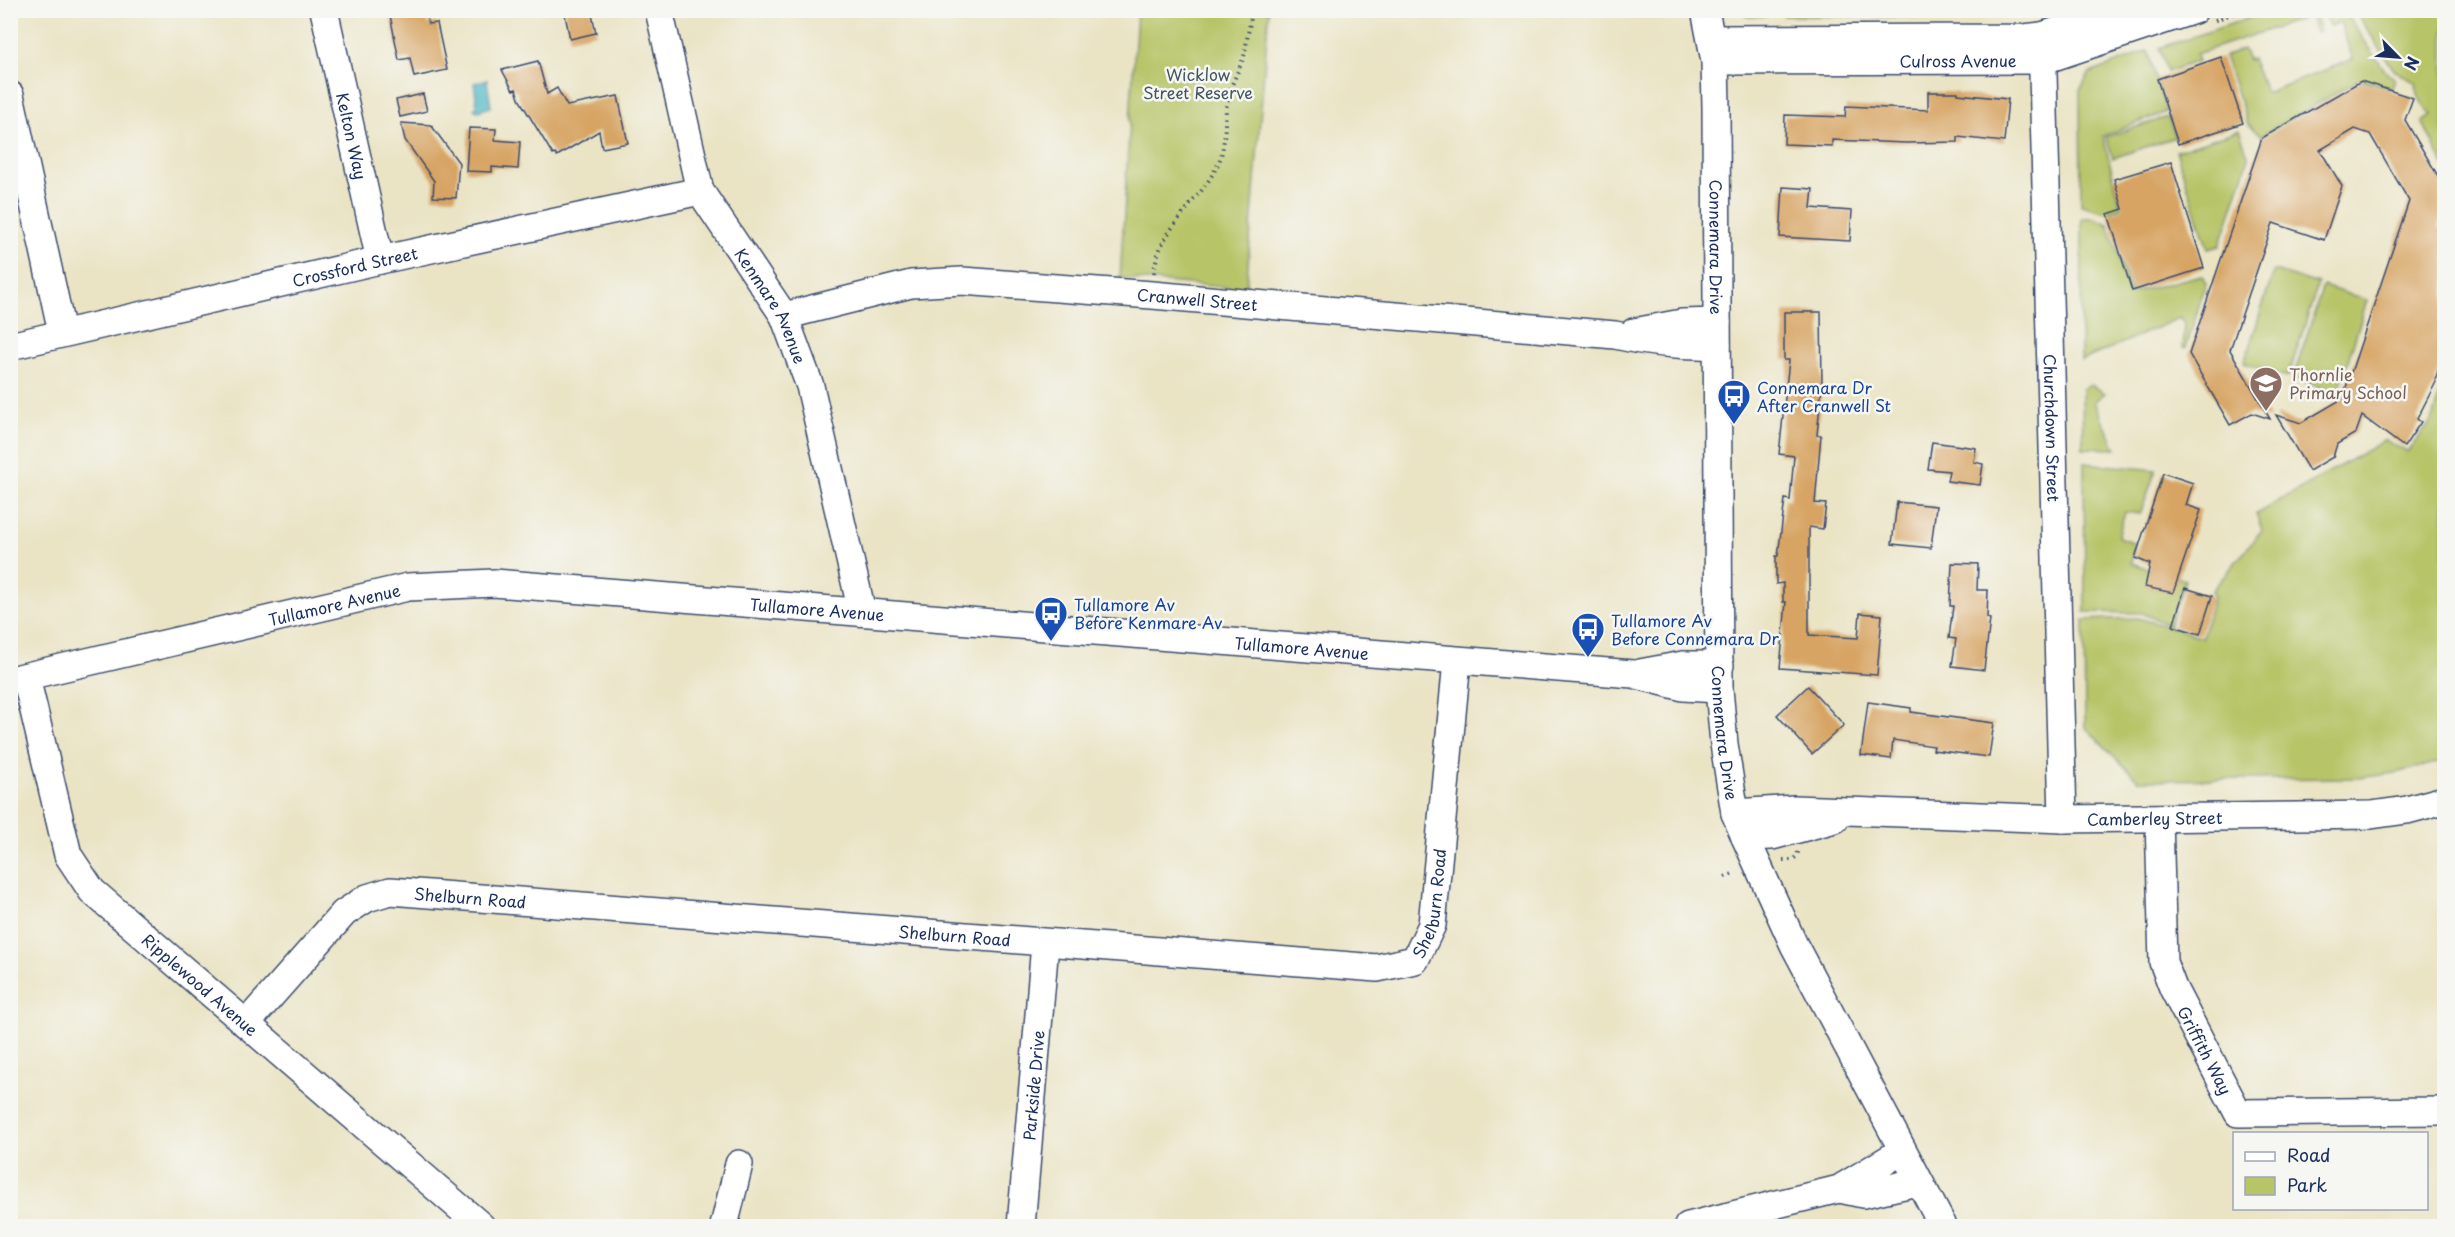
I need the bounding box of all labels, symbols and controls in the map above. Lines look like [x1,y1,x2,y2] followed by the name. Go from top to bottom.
[2368,27,2428,87] north arrow
[1899,48,2017,72] street label: Culross Avenue
[2399,53,2426,75] text: N
[1143,62,1253,104] park label: Wicklow Street Reserve
[331,90,374,182] street label: Kelton Way
[1704,179,1729,315] street label: Connemara Drive
[290,240,420,292] street label: Crossford Street
[729,243,813,367] street label: Kenmare Avenue
[1136,282,1259,316] street label: Cranwell Street
[2039,354,2067,503] street label: Churchdown Street
[2289,362,2407,404] place label: Thornlie Primary School
[2248,365,2284,412] school or university icon: Thornlie Primary School
[1757,375,1891,417] place label: Connemara Dr After Cranwell St
[1716,378,1752,425] bus stop icon: Connemara Dr After Cranwell St
[266,577,403,631] street label: Tullamore Avenue
[749,591,885,626] street label: Tullamore Avenue
[1074,592,1223,634] place label: Tullamore Av Before Kenmare Av
[1033,595,1069,642] bus stop icon: Tullamore Av Before Kenmare Av
[1611,608,1780,650] place label: Tullamore Av Before Connemara Dr
[1570,611,1606,658] bus stop icon: Tullamore Av Before Connemara Dr
[1234,630,1370,665] street label: Tullamore Avenue
[1707,665,1745,802] street label: Connemara Drive
[2087,805,2223,831] street label: Camberley Street
[1406,847,1451,962] street label: Shelburn Road
[413,881,527,914] street label: Shelburn Road
[898,919,1012,951] street label: Shelburn Road
[137,927,264,1041] street label: Ripplewood Avenue
[2172,1002,2238,1099] street label: Griffith Way
[1016,1029,1050,1142] street label: Parkside Drive
[2233,1132,2428,1210] legend
[2287,1141,2331,1168] text: Road
[2287,1171,2327,1198] text: Park

